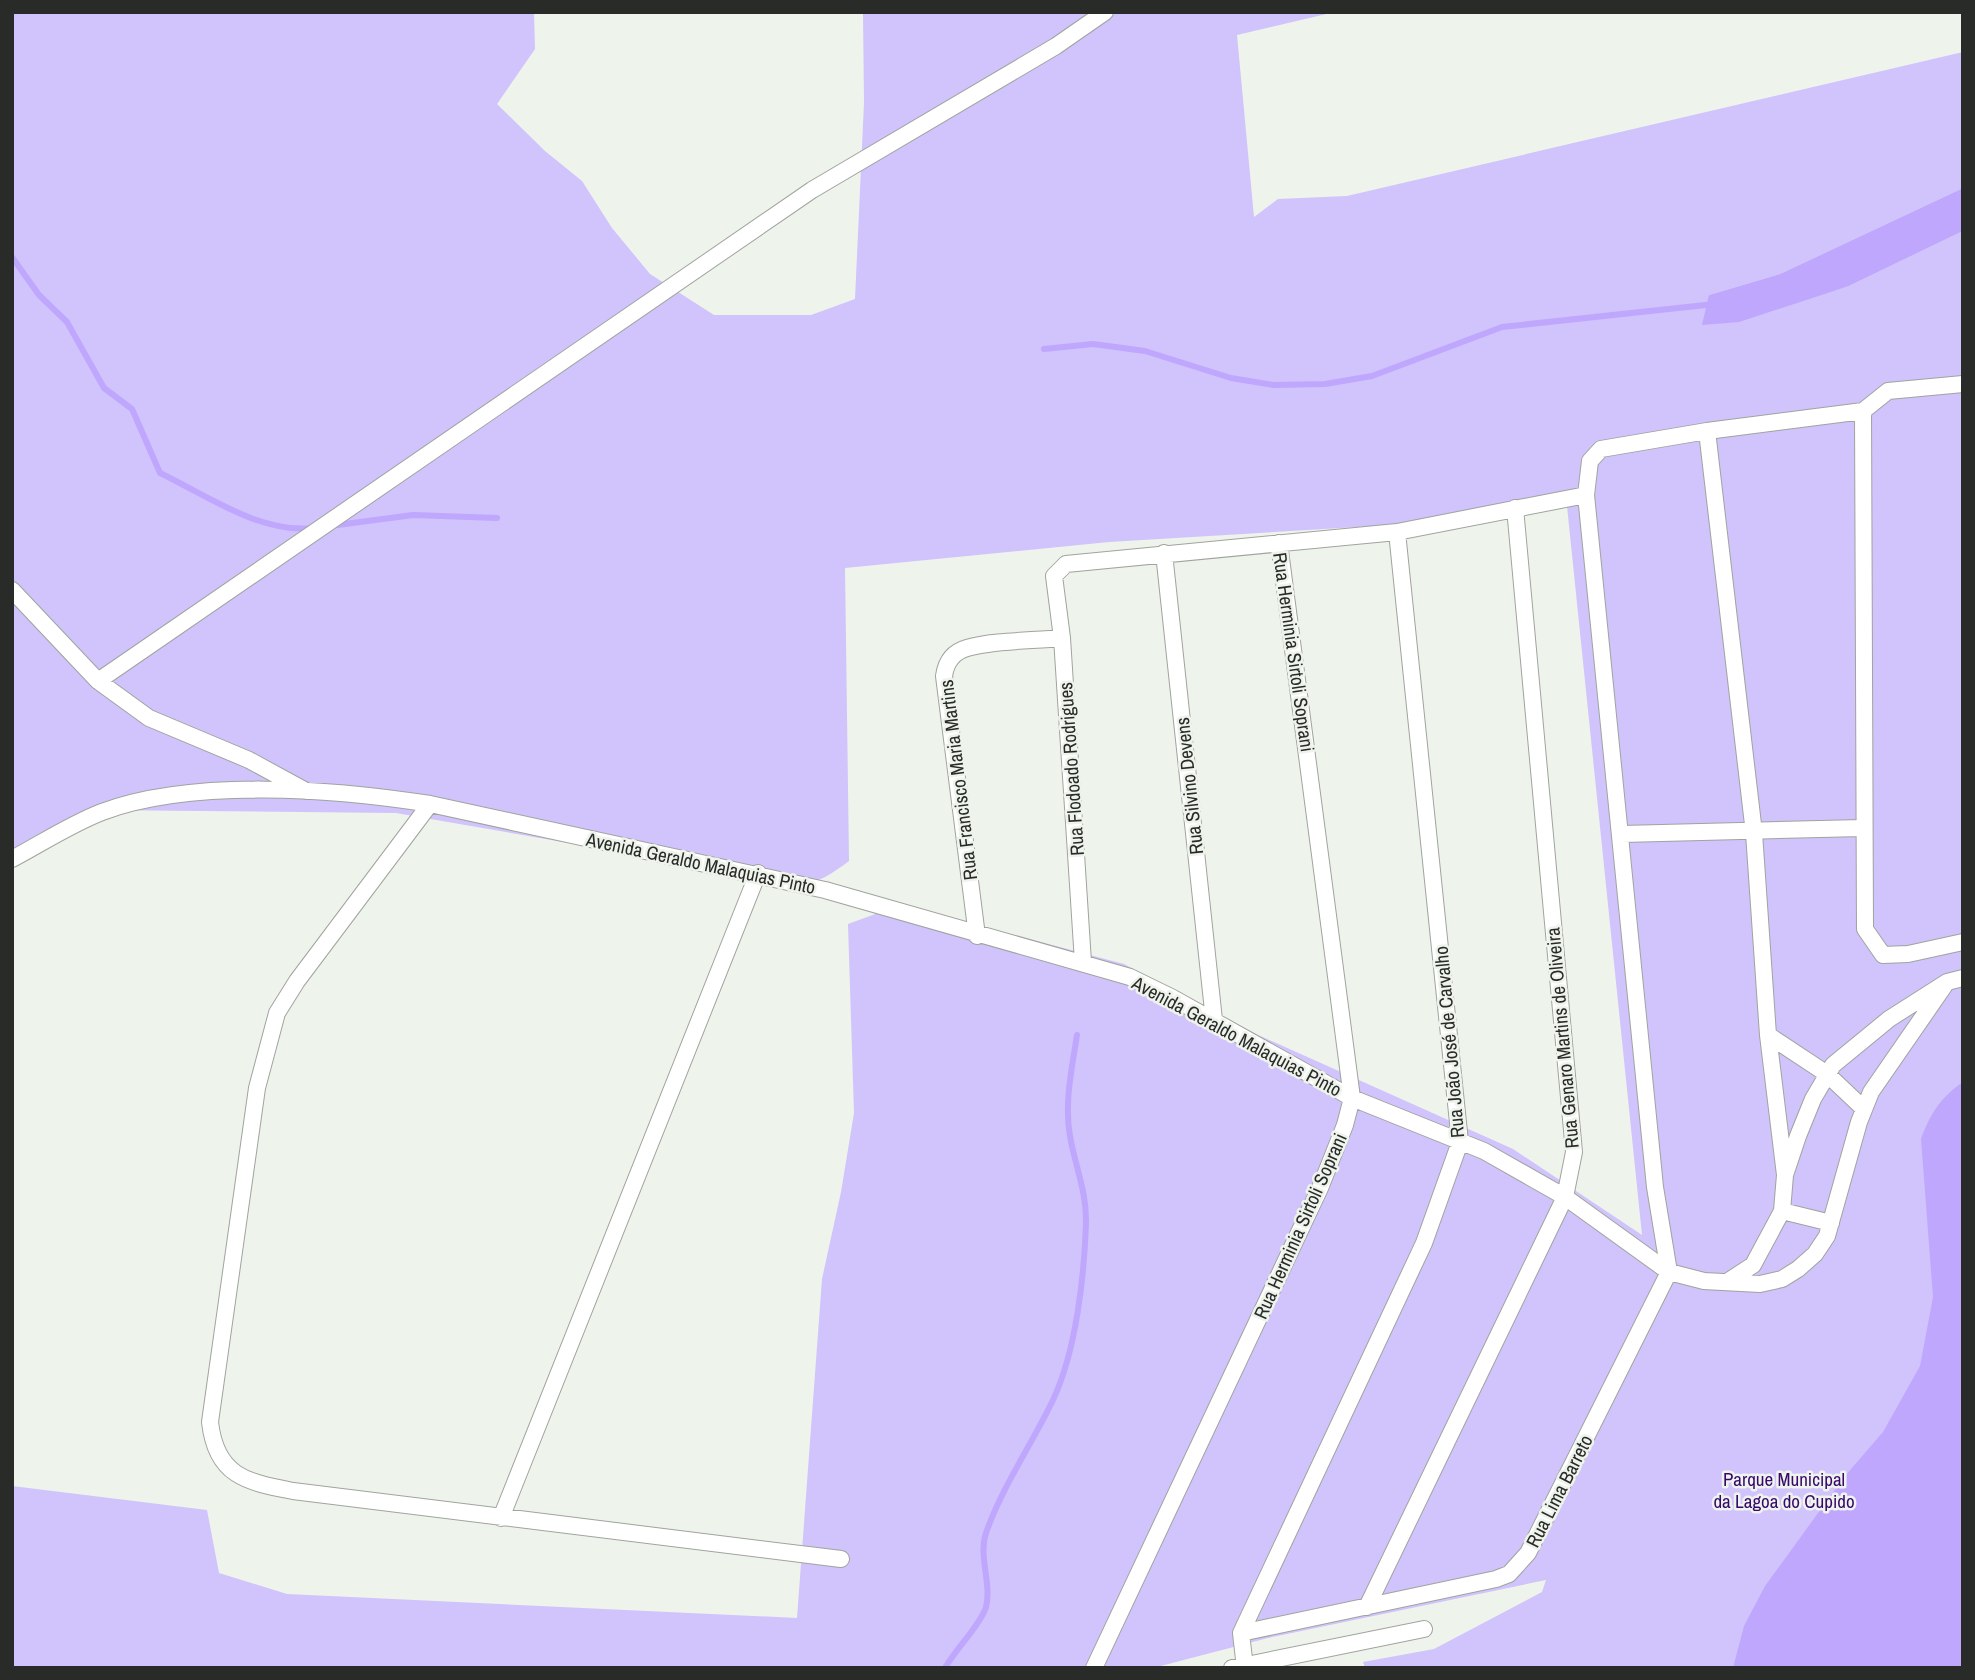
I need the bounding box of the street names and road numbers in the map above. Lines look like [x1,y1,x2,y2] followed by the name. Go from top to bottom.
[1267,551,1321,753] street label: Rua Herminia Sirtoli Soprani
[933,678,983,882] street label: Rua Francisco Maria Martins
[1052,681,1090,857] street label: Rua Flodoado Rodrigues
[1169,716,1209,856] street label: Rua Silvino Devens
[583,826,818,900] street label: Avenida Geraldo Malaquias Pinto
[1539,926,1585,1150] street label: Rua Genaro Martins de Oliveira
[1428,945,1470,1139] street label: Rua João José de Carvalho
[1127,969,1346,1102] street label: Avenida Geraldo Malaquias Pinto
[1247,1129,1353,1323] street label: Rua Herminia Sirtoli Soprani
[1520,1430,1598,1552] street label: Rua Lima Barreto

